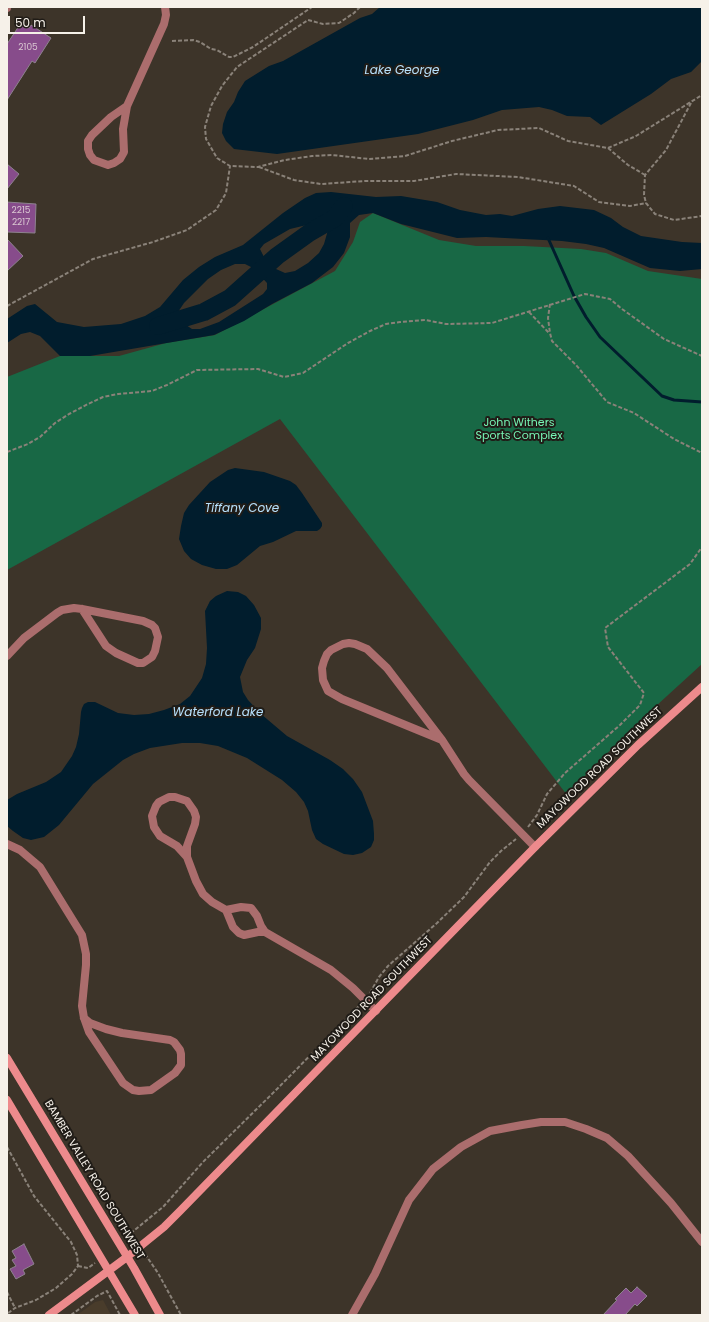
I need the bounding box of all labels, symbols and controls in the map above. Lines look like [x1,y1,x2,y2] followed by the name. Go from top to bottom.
[10,8,87,34] scale bar
[15,14,46,31] text: 50 m
[18,43,38,53] house number: 2105
[365,64,439,78] water label: Lake George
[12,206,30,216] house number: 2215
[12,218,30,228] house number: 2217
[476,416,562,442] park label: John Withers Sports Complex
[205,502,279,516] water label: Tiffany Cove
[535,705,665,831] street label: MAYOWOOD ROAD SOUTHWEST
[173,706,263,720] water label: Waterford Lake
[309,934,435,1064] street label: MAYOWOOD ROAD SOUTHWEST
[41,1098,147,1262] street label: BAMBER VALLEY ROAD SOUTHWEST

